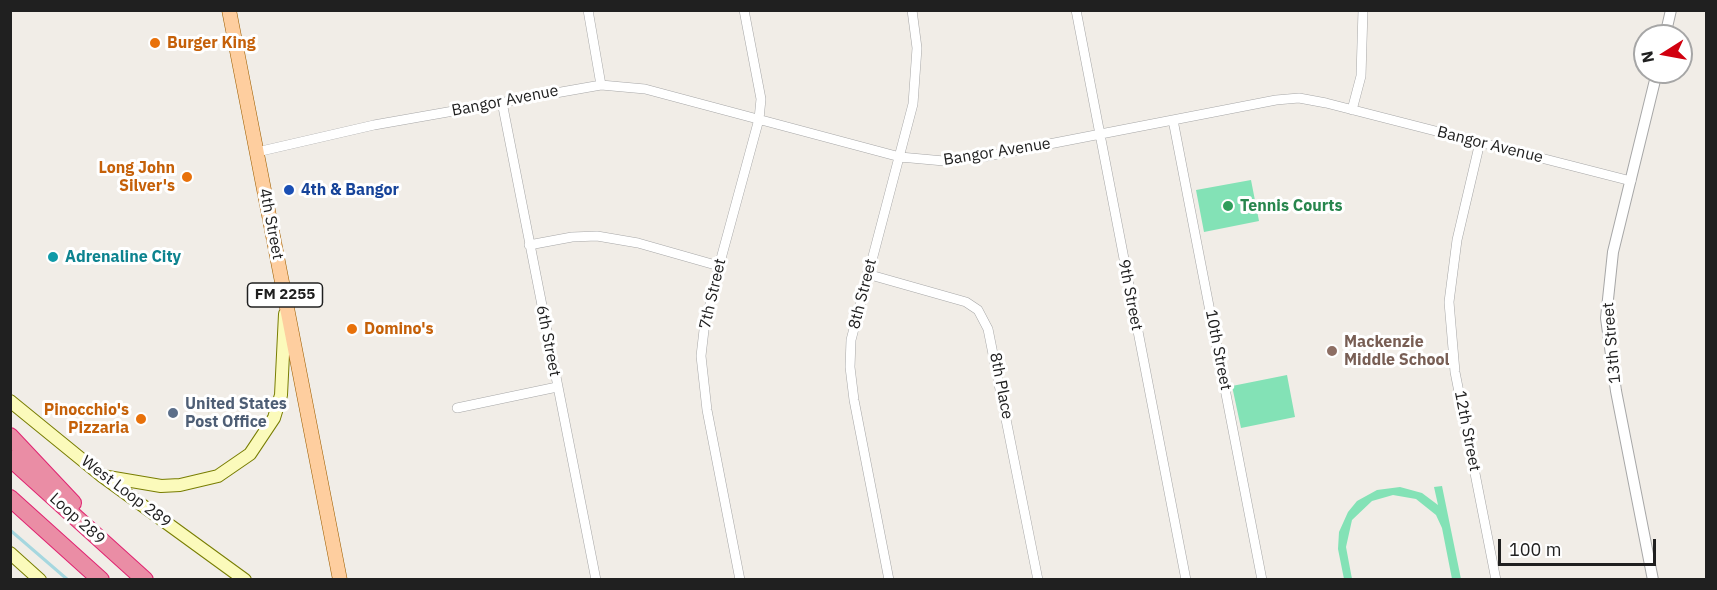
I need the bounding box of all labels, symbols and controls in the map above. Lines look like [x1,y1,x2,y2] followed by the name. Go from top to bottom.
[1633,24,1693,84] north arrow
[167,33,255,53] place label: Burger King
[148,36,162,50] marker: Burger King
[1636,49,1658,65] text: N
[450,81,560,121] street label: Bangor Avenue
[1435,123,1545,167] street label: Bangor Avenue
[942,134,1052,170] street label: Bangor Avenue
[98,158,175,196] place label: Long John Silver's
[180,170,194,184] marker: Long John Silver's
[301,180,399,200] place label: 4th & Bangor
[282,183,296,197] marker: 4th & Bangor
[255,187,287,261] street label: 4th Street
[1240,196,1342,216] place label: Tennis Courts
[1221,199,1235,213] marker: Tennis Courts
[65,247,181,267] place label: Adrenaline City
[46,250,60,264] marker: Adrenaline City
[696,257,730,331] street label: 7th Street
[845,257,881,331] street label: 8th Street
[1114,258,1146,332] street label: 9th Street
[248,283,322,307] road number: FM 2255
[1599,302,1625,384] street label: 13th Street
[532,304,564,378] street label: 6th Street
[1201,308,1235,392] street label: 10th Street
[364,319,434,339] place label: Domino's
[345,322,359,336] marker: Domino's
[1344,332,1449,370] place label: Mackenzie Middle School
[1325,344,1339,358] marker: Mackenzie Middle School
[985,351,1017,421] street label: 8th Place
[1450,389,1484,473] street label: 12th Street
[185,394,287,432] place label: United States Post Office
[44,400,129,438] place label: Pinocchio's Pizzaria
[166,406,180,420] marker: United States Post Office
[134,412,148,426] marker: Pinocchio's Pizzaria
[77,452,175,532] street label: West Loop 289
[45,489,109,549] street label: Loop 289
[1501,527,1658,565] scale bar
[1509,538,1561,561] text: 100 m

